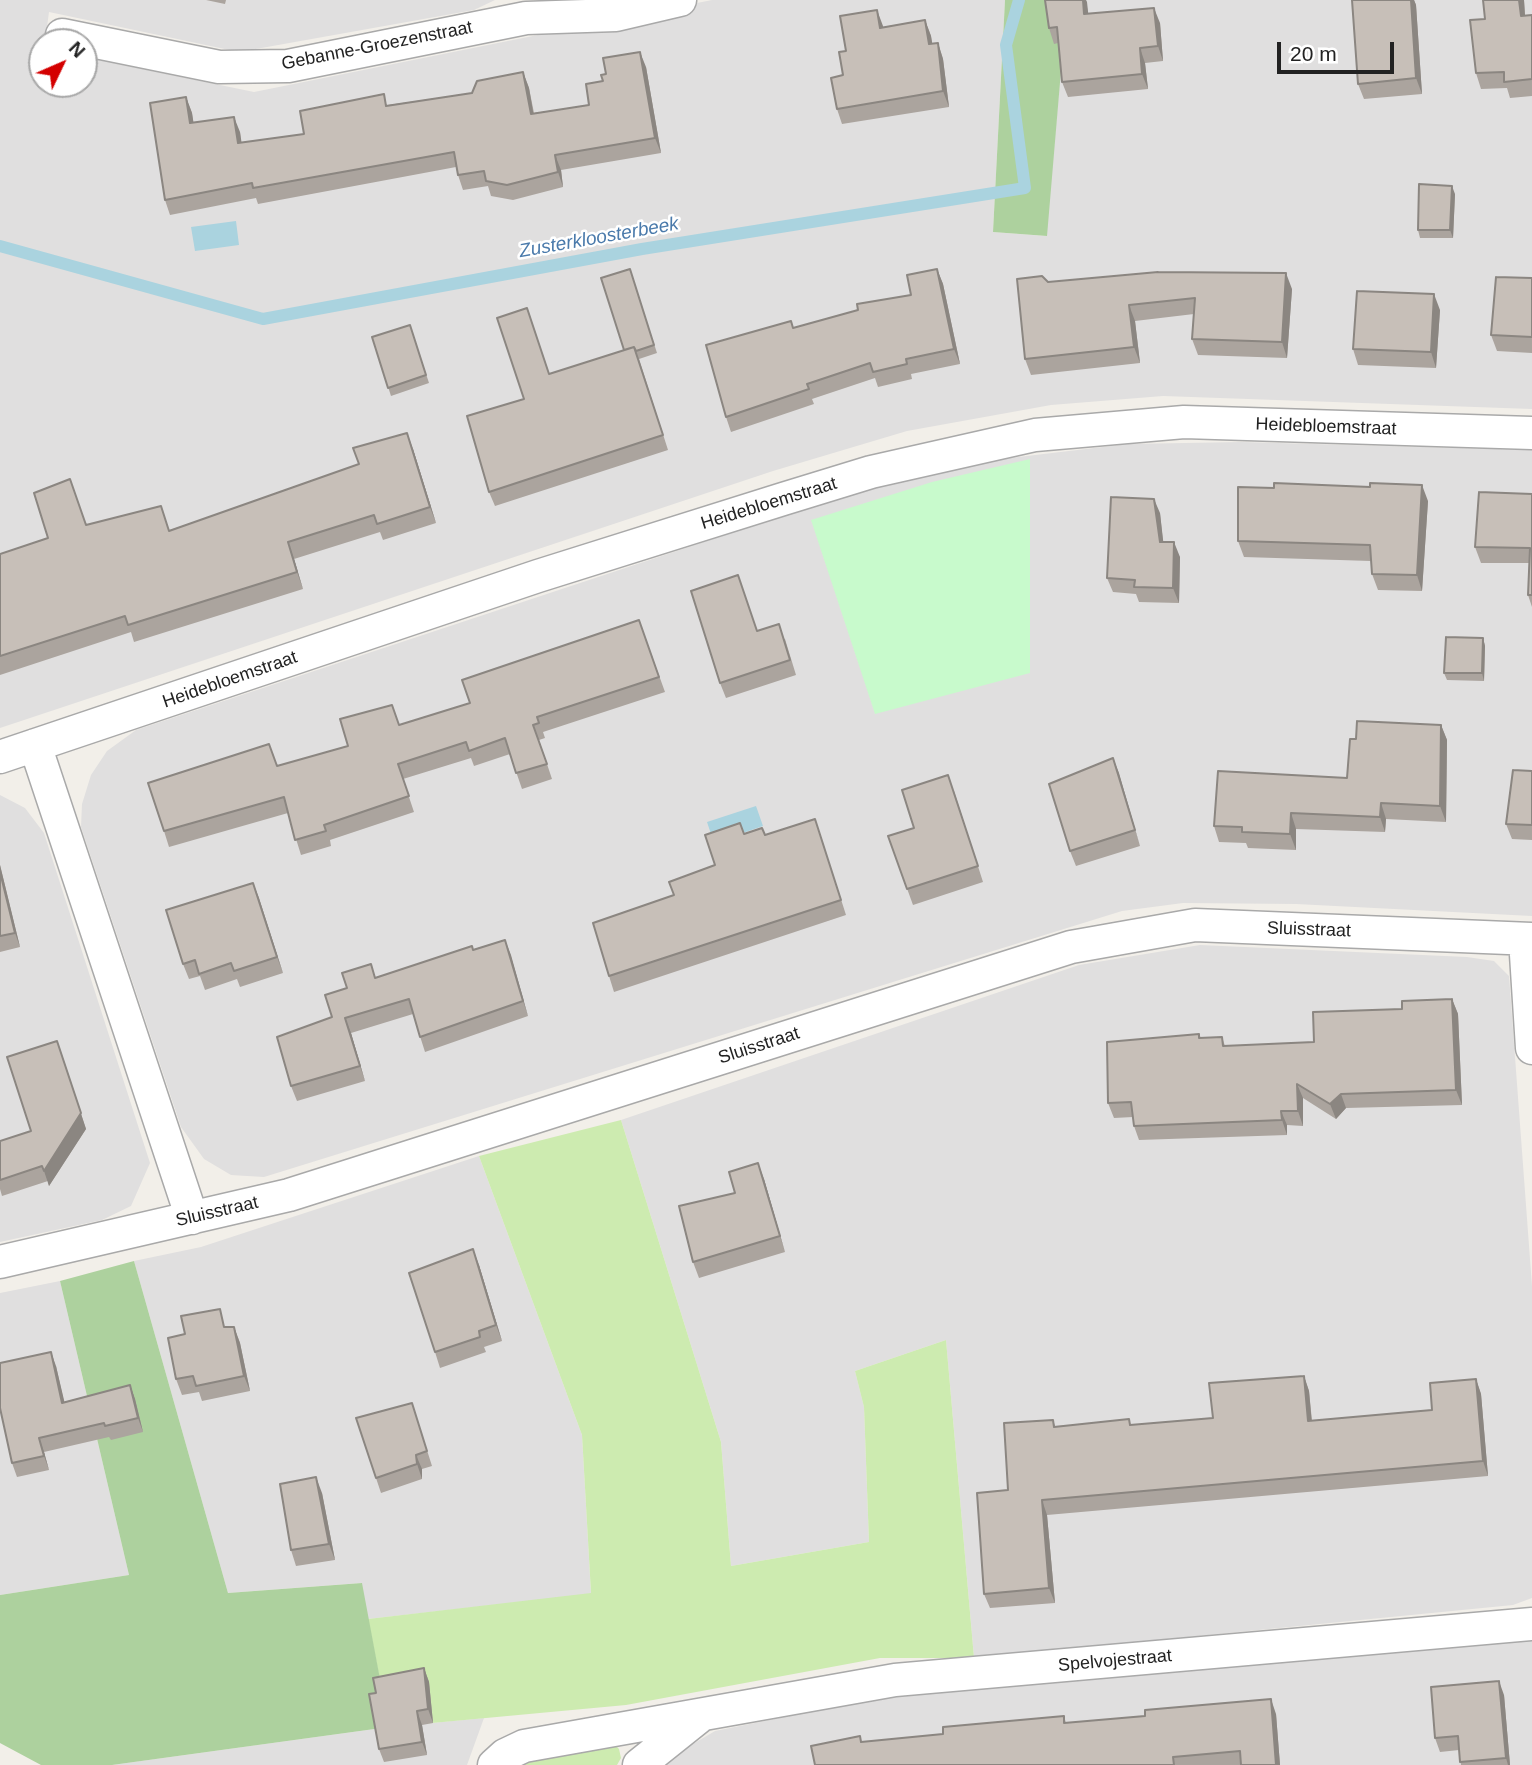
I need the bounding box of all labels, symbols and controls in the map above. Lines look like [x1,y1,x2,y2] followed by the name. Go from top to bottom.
[280,17,474,75] street label: Gebanne-Groezenstraat
[28,28,98,98] north arrow
[1280,28,1397,72] scale bar
[65,37,89,62] text: N
[1290,42,1337,65] text: 20 m
[517,213,681,263] water label: Zusterkloosterbeek
[1255,414,1397,440] street label: Heidebloemstraat
[698,473,840,535] street label: Heidebloemstraat
[160,647,300,713] street label: Heidebloemstraat
[1267,918,1351,942] street label: Sluisstraat
[716,1023,802,1069] street label: Sluisstraat
[174,1192,260,1232] street label: Sluisstraat
[1057,1645,1173,1677] street label: Spelvojestraat

